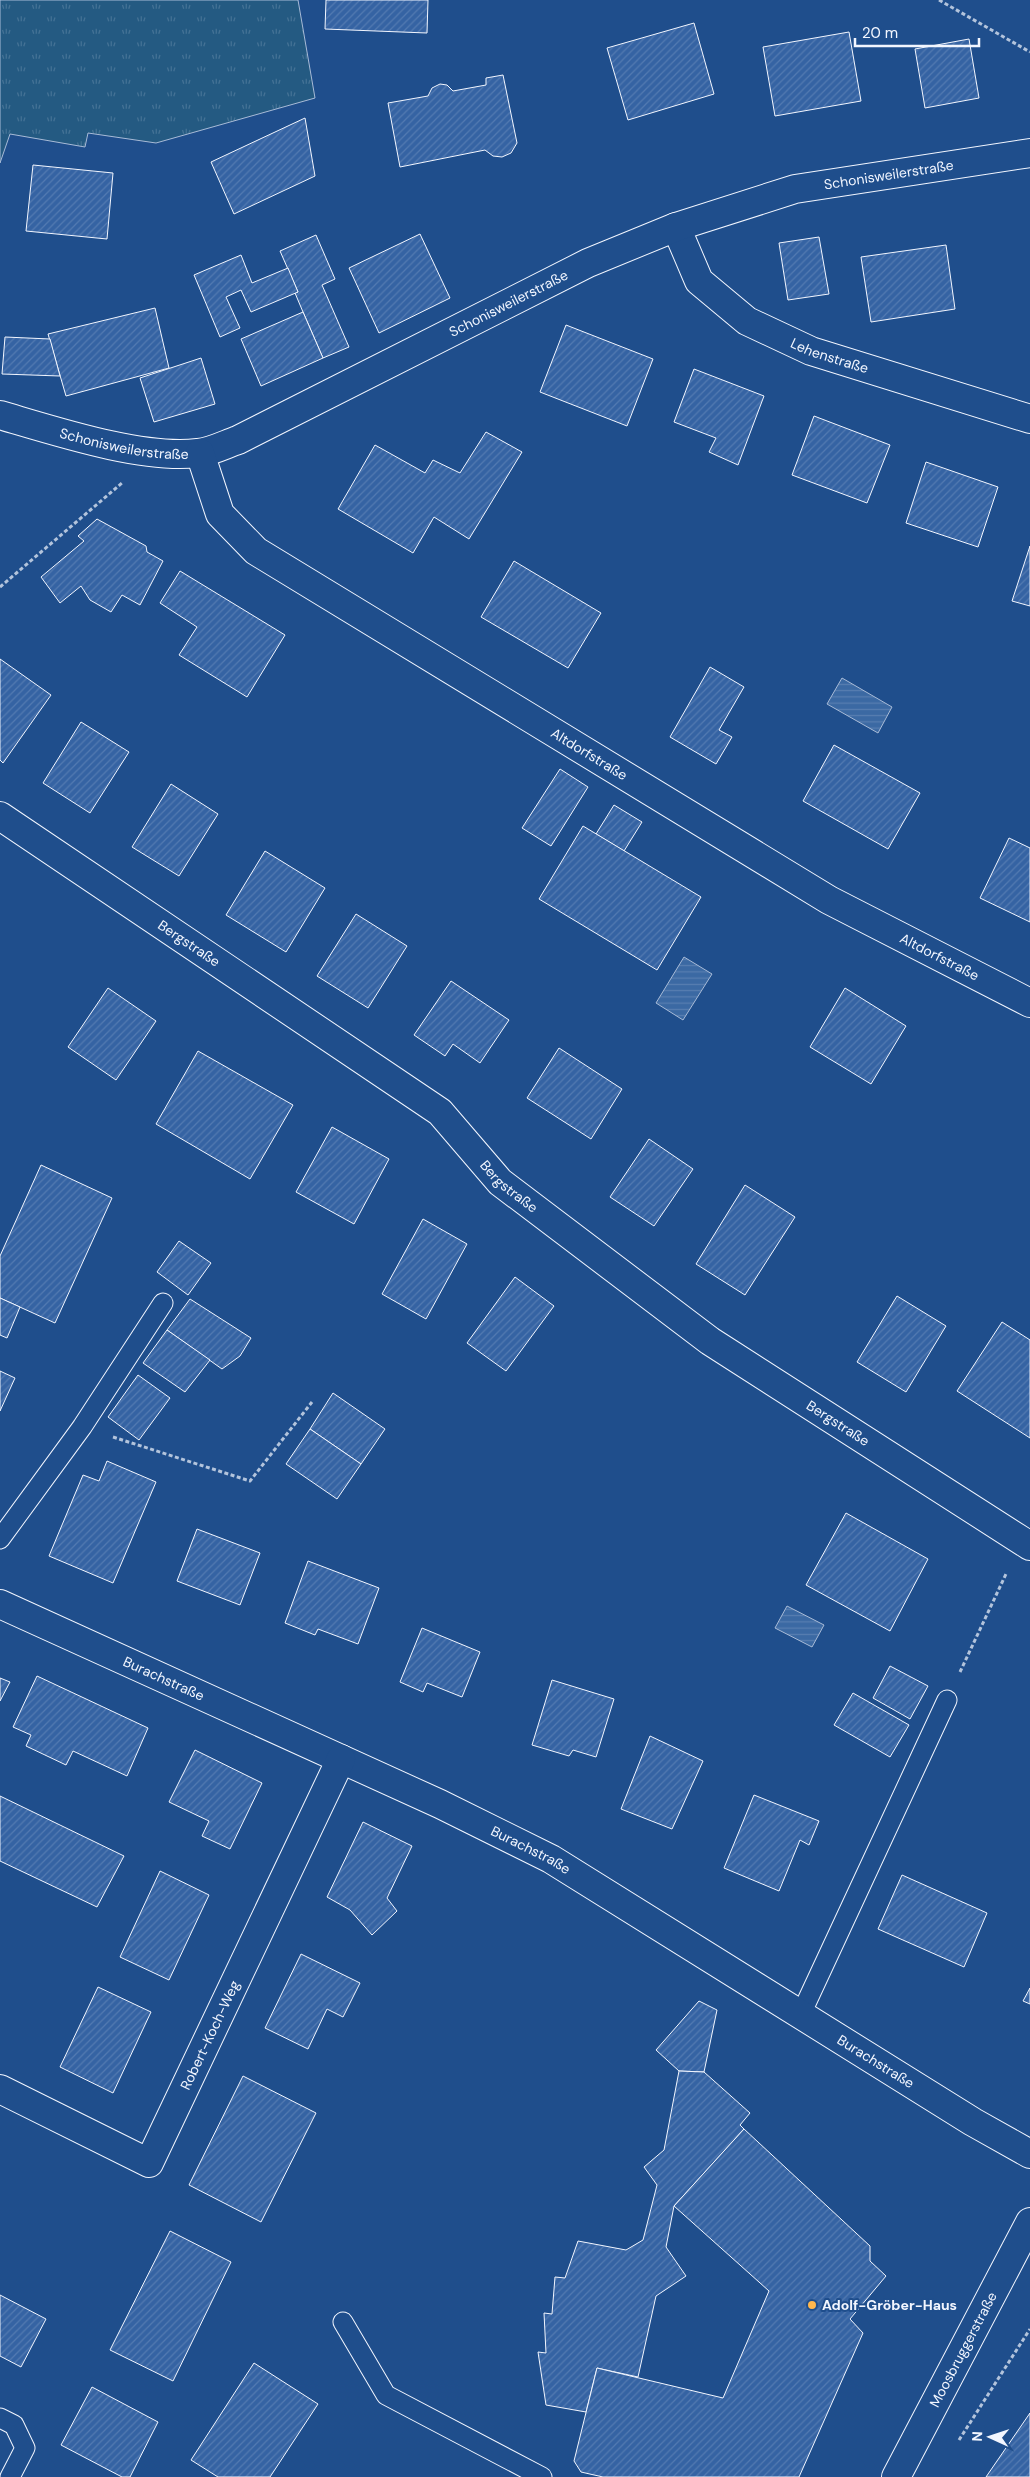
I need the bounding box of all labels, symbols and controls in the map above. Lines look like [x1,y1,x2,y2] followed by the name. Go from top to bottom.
[855,15,979,47] scale bar
[862,23,898,43] text: 20 m
[823,156,955,193] street label: Schonisweilerstraße
[446,266,571,341] street label: Schonisweilerstraße
[788,334,871,377] street label: Lehenstraße
[58,424,189,463] street label: Schonisweilerstraße
[548,724,631,784] street label: Altdorfstraße
[155,916,224,971] street label: Bergstraße
[897,929,982,984] street label: Altdorfstraße
[476,1156,541,1216] street label: Bergstraße
[803,1396,873,1450] street label: Bergstraße
[120,1652,207,1705] street label: Burachstraße
[488,1822,574,1878] street label: Burachstraße
[176,1977,244,2093] street label: Robert-Koch-Weg
[834,2031,918,2092] street label: Burachstraße
[925,2289,1001,2410] street label: Moosbruggerstraße
[822,2296,957,2314] place label: Adolf-Gröber-Haus
[806,2299,818,2311] marker: Adolf-Gröber-Haus
[965,2412,1015,2462] north arrow
[968,2431,986,2442] text: N

